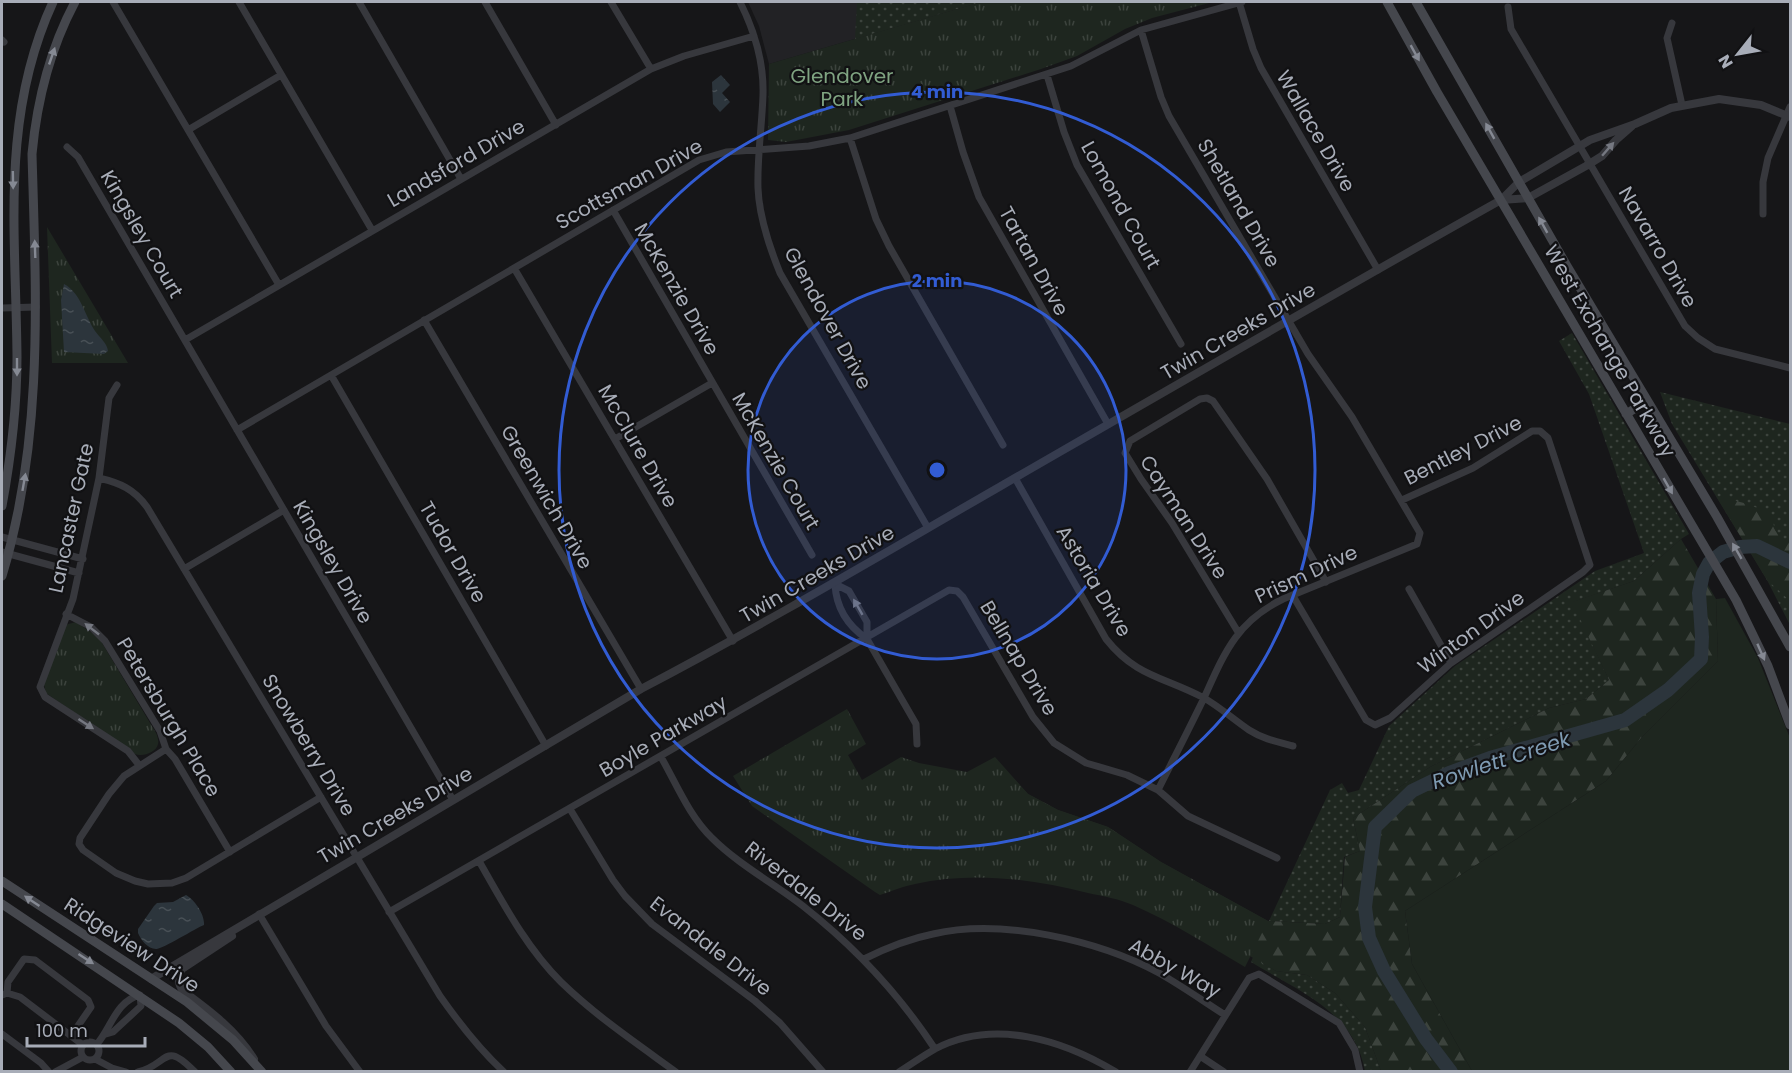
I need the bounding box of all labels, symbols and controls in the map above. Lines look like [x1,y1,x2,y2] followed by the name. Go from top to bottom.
[1708,24,1768,84] north arrow
[1410,44,1420,61] one-way arrow
[47,47,57,65] one-way arrow
[1713,50,1739,73] text: N
[790,62,894,113] park label: Glendover Park
[1270,65,1362,197] street label: Wallace Drive
[911,79,963,104] text: 4 min
[382,112,530,214] street label: Landsford Drive
[1485,122,1495,139] one-way arrow
[550,132,708,236] street label: Scottsman Drive
[1191,133,1287,273] street label: Shetland Drive
[1074,136,1168,274] street label: Lomond Court
[1601,142,1614,157] one-way arrow
[94,165,190,303] street label: Kingsley Court
[8,170,18,189] one-way arrow
[1612,181,1704,313] street label: Navarro Drive
[992,201,1076,321] street label: Tartan Drive
[1538,216,1548,233] one-way arrow
[628,218,726,360] street label: McKenzie Drive
[30,239,39,258] one-way arrow
[1538,239,1682,463] street label: West Exchange Parkway
[777,242,879,394] street label: Glendover Drive
[912,268,962,293] text: 2 min
[1156,275,1320,387] street label: Twin Creeks Drive
[12,357,22,376] one-way arrow
[591,379,685,513] street label: McClure Drive
[725,387,827,535] street label: McKenzie Court
[1399,408,1527,492] street label: Bentley Drive
[494,420,600,574] street label: Greenwich Drive
[41,441,101,595] street label: Lancaster Gate
[1133,450,1235,584] street label: Cayman Drive
[927,460,947,480] centre of rings
[19,472,28,491] one-way arrow
[1663,478,1674,494] one-way arrow
[286,495,380,629] street label: Kingsley Drive
[413,496,493,608] street label: Tudor Drive
[735,518,899,630] street label: Twin Creeks Drive
[1050,520,1138,642] street label: Astoria Drive
[1250,538,1362,610] street label: Prism Drive
[1732,542,1742,559] one-way arrow
[1412,584,1530,680] street label: Winton Drive
[974,595,1064,721] street label: Bellnap Drive
[853,598,863,615] one-way arrow
[84,623,99,635] one-way arrow
[110,632,228,802] street label: Petersburgh Place
[1757,644,1766,661] one-way arrow
[255,669,363,821] street label: Snowberry Drive
[594,688,732,784] street label: Boyle Parkway
[78,718,94,729] one-way arrow
[1428,724,1575,796] water label: Rowlett Creek
[313,759,477,871] street label: Twin Creeks Drive
[739,834,873,948] street label: Riverdale Drive
[644,890,778,1002] street label: Evandale Drive
[59,891,205,999] street label: Ridgeview Drive
[23,896,40,907] one-way arrow
[1124,931,1226,1005] street label: Abby Way
[77,953,93,965] one-way arrow
[27,1010,146,1048] scale bar
[36,1018,88,1043] text: 100 m

